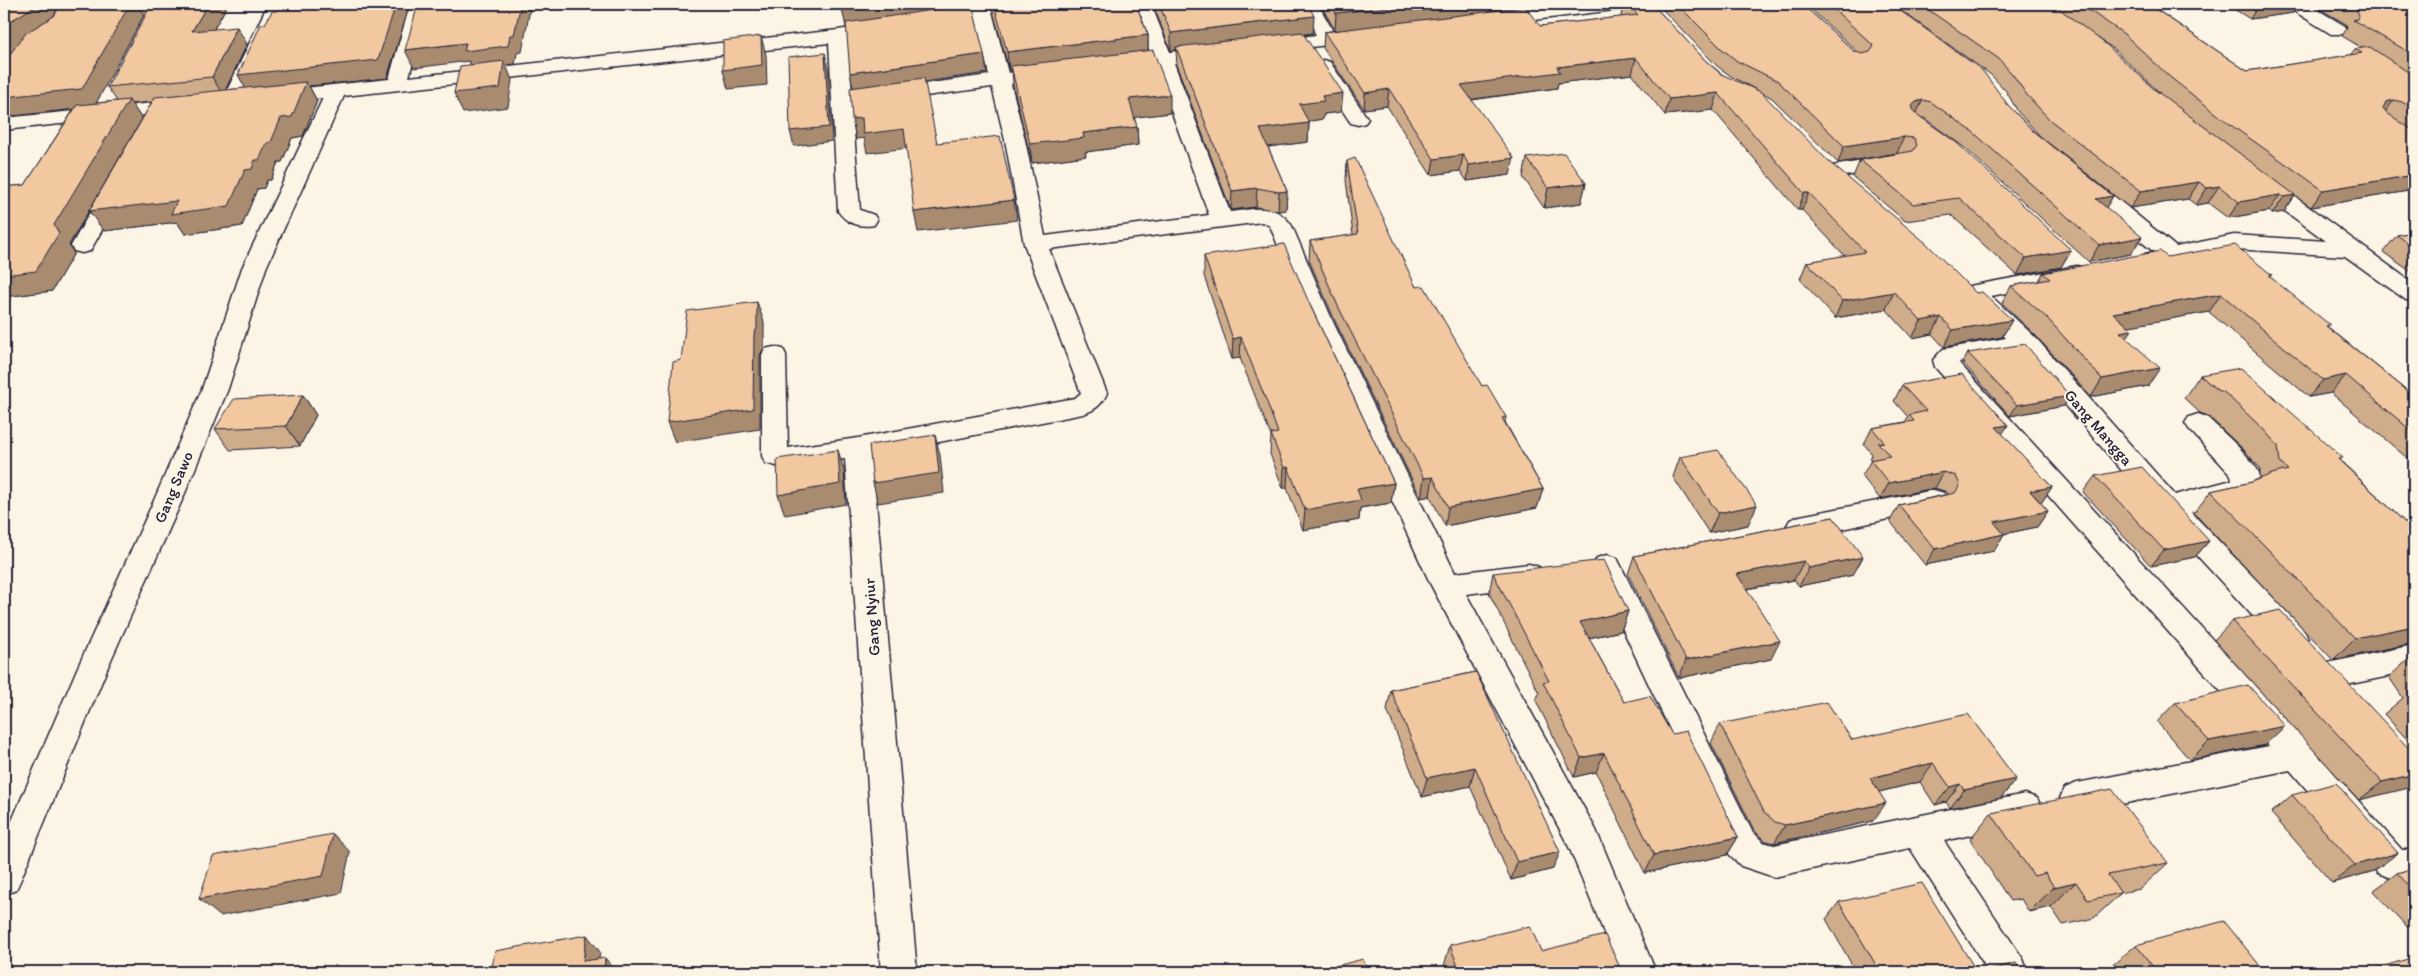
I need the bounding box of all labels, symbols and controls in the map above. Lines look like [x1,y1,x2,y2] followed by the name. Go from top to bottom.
[2060,385,2137,470] street label: Gang Mangga
[150,448,197,526] street label: Gang Sawo
[859,577,884,656] street label: Gang Nyiur

